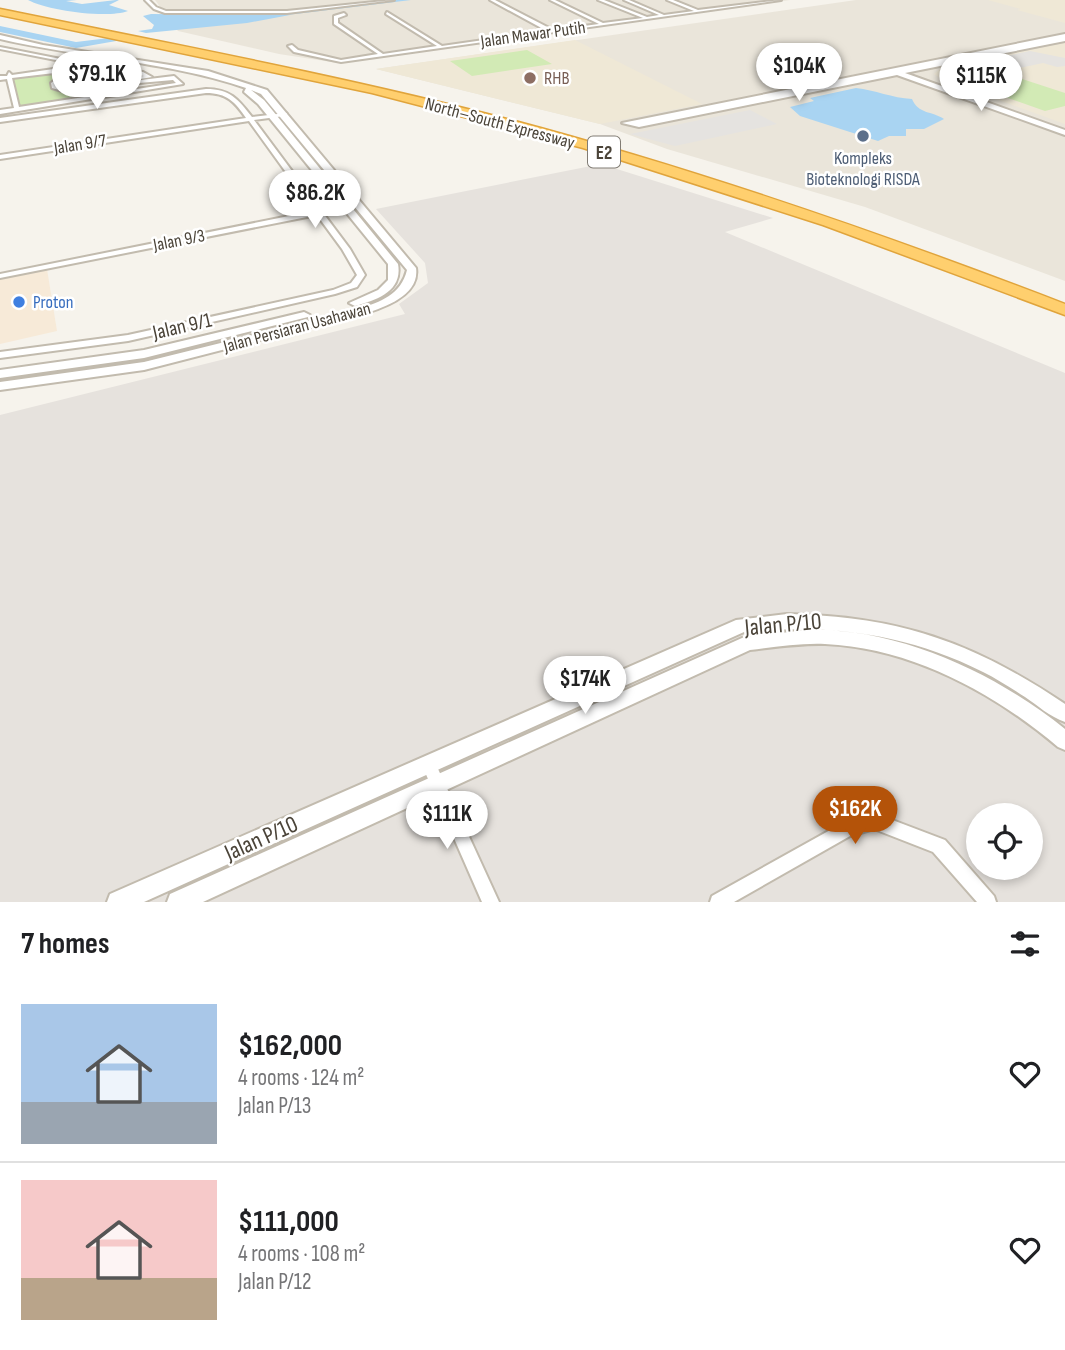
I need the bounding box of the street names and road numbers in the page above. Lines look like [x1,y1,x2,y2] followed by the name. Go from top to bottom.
[478,17,587,52] street label: Jalan Mawar Putih
[423,93,577,154] street label: North–South Expressway
[51,130,108,159] street label: Jalan 9/7
[588,136,620,168] road number: E2
[150,225,207,256] street label: Jalan 9/3
[220,298,373,357] street label: Jalan Persiaran Usahawan
[149,307,215,346] street label: Jalan 9/1
[742,607,823,642] street label: Jalan P/10
[219,810,302,868] street label: Jalan P/10

